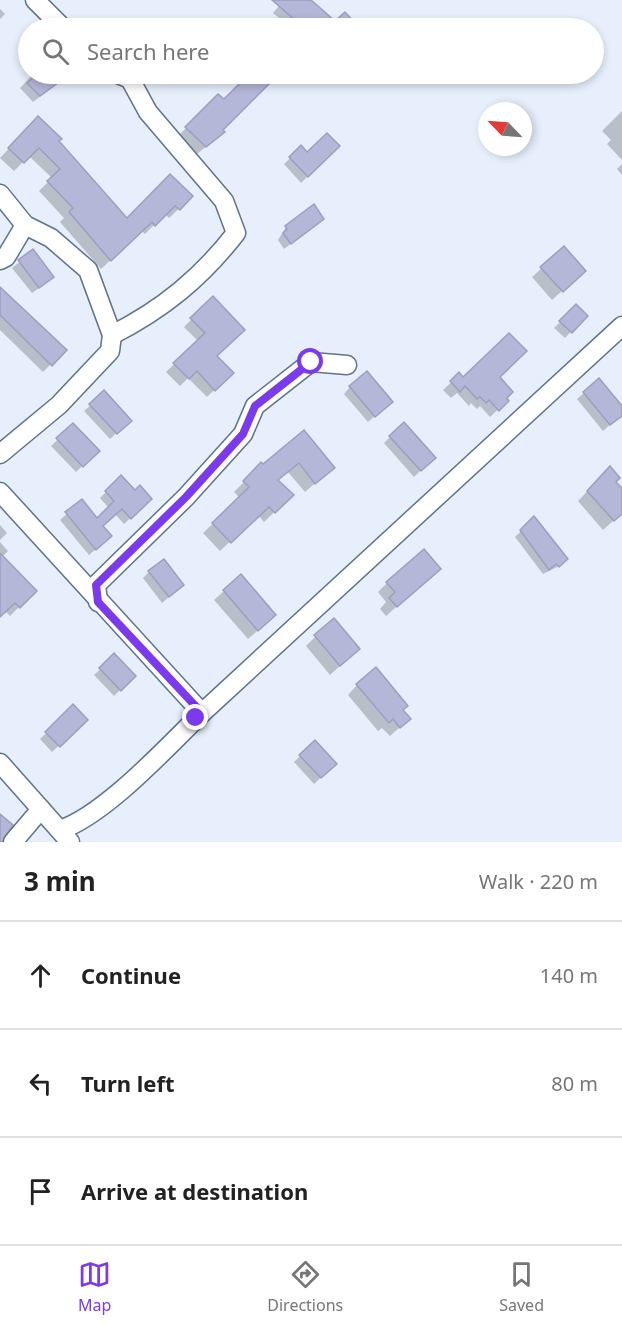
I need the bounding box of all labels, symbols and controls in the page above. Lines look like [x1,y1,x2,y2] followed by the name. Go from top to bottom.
[18,18,604,84] search box
[39,35,72,68] icon: search
[87,36,209,66] text: Search here
[478,102,532,156] north arrow
[297,348,323,374] route start
[182,704,208,730] route end
[24,863,96,899] text: 3 min
[479,868,598,895] text: Walk · 220 m
[24,959,57,992] icon: ahead
[81,960,181,990] text: Continue
[540,962,598,989] text: 140 m
[24,1067,57,1100] icon: left
[81,1068,175,1098] text: Turn left
[551,1070,598,1097] text: 80 m
[24,1175,57,1208] icon: arrive
[81,1176,308,1206] text: Arrive at destination
[78,1258,111,1316] tab: Map
[267,1258,343,1316] tab: Directions
[499,1258,544,1316] tab: Saved

